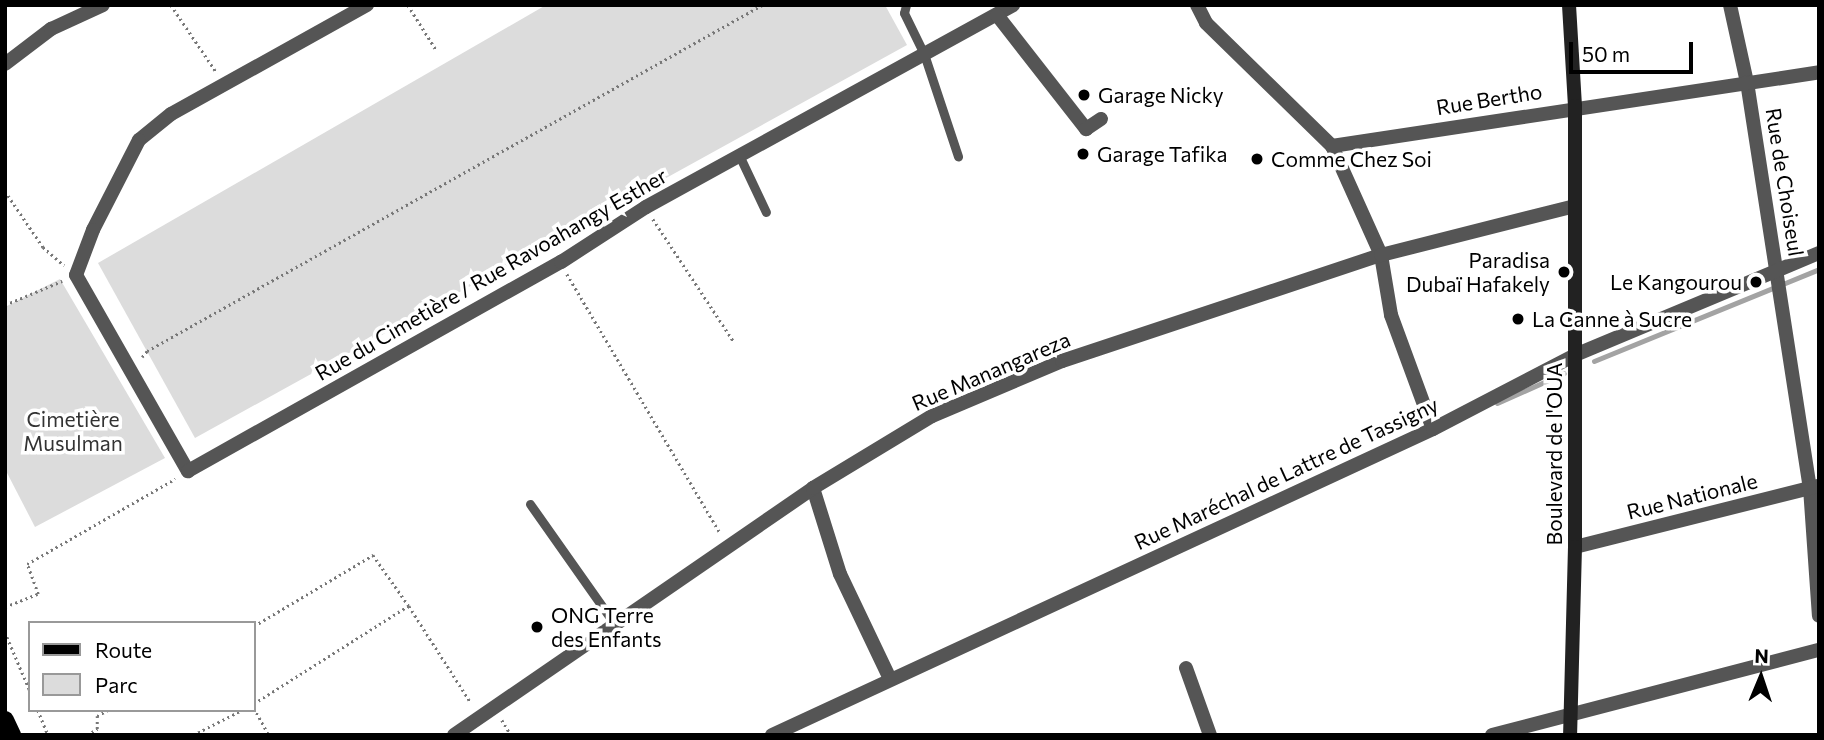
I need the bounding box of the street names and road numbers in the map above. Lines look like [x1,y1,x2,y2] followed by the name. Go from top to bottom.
[1434,78,1544,120] street label: Rue Bertho
[1761,106,1809,258] street label: Rue de Choiseul
[311,163,671,385] street label: Rue du Cimetière / Rue Ravoahangy Esther
[908,326,1074,416] street label: Rue Manangareza
[1541,363,1567,545] street label: Boulevard de l'OUA
[1130,391,1442,555] street label: Rue Maréchal de Lattre de Tassigny
[1624,468,1760,524] street label: Rue Nationale

